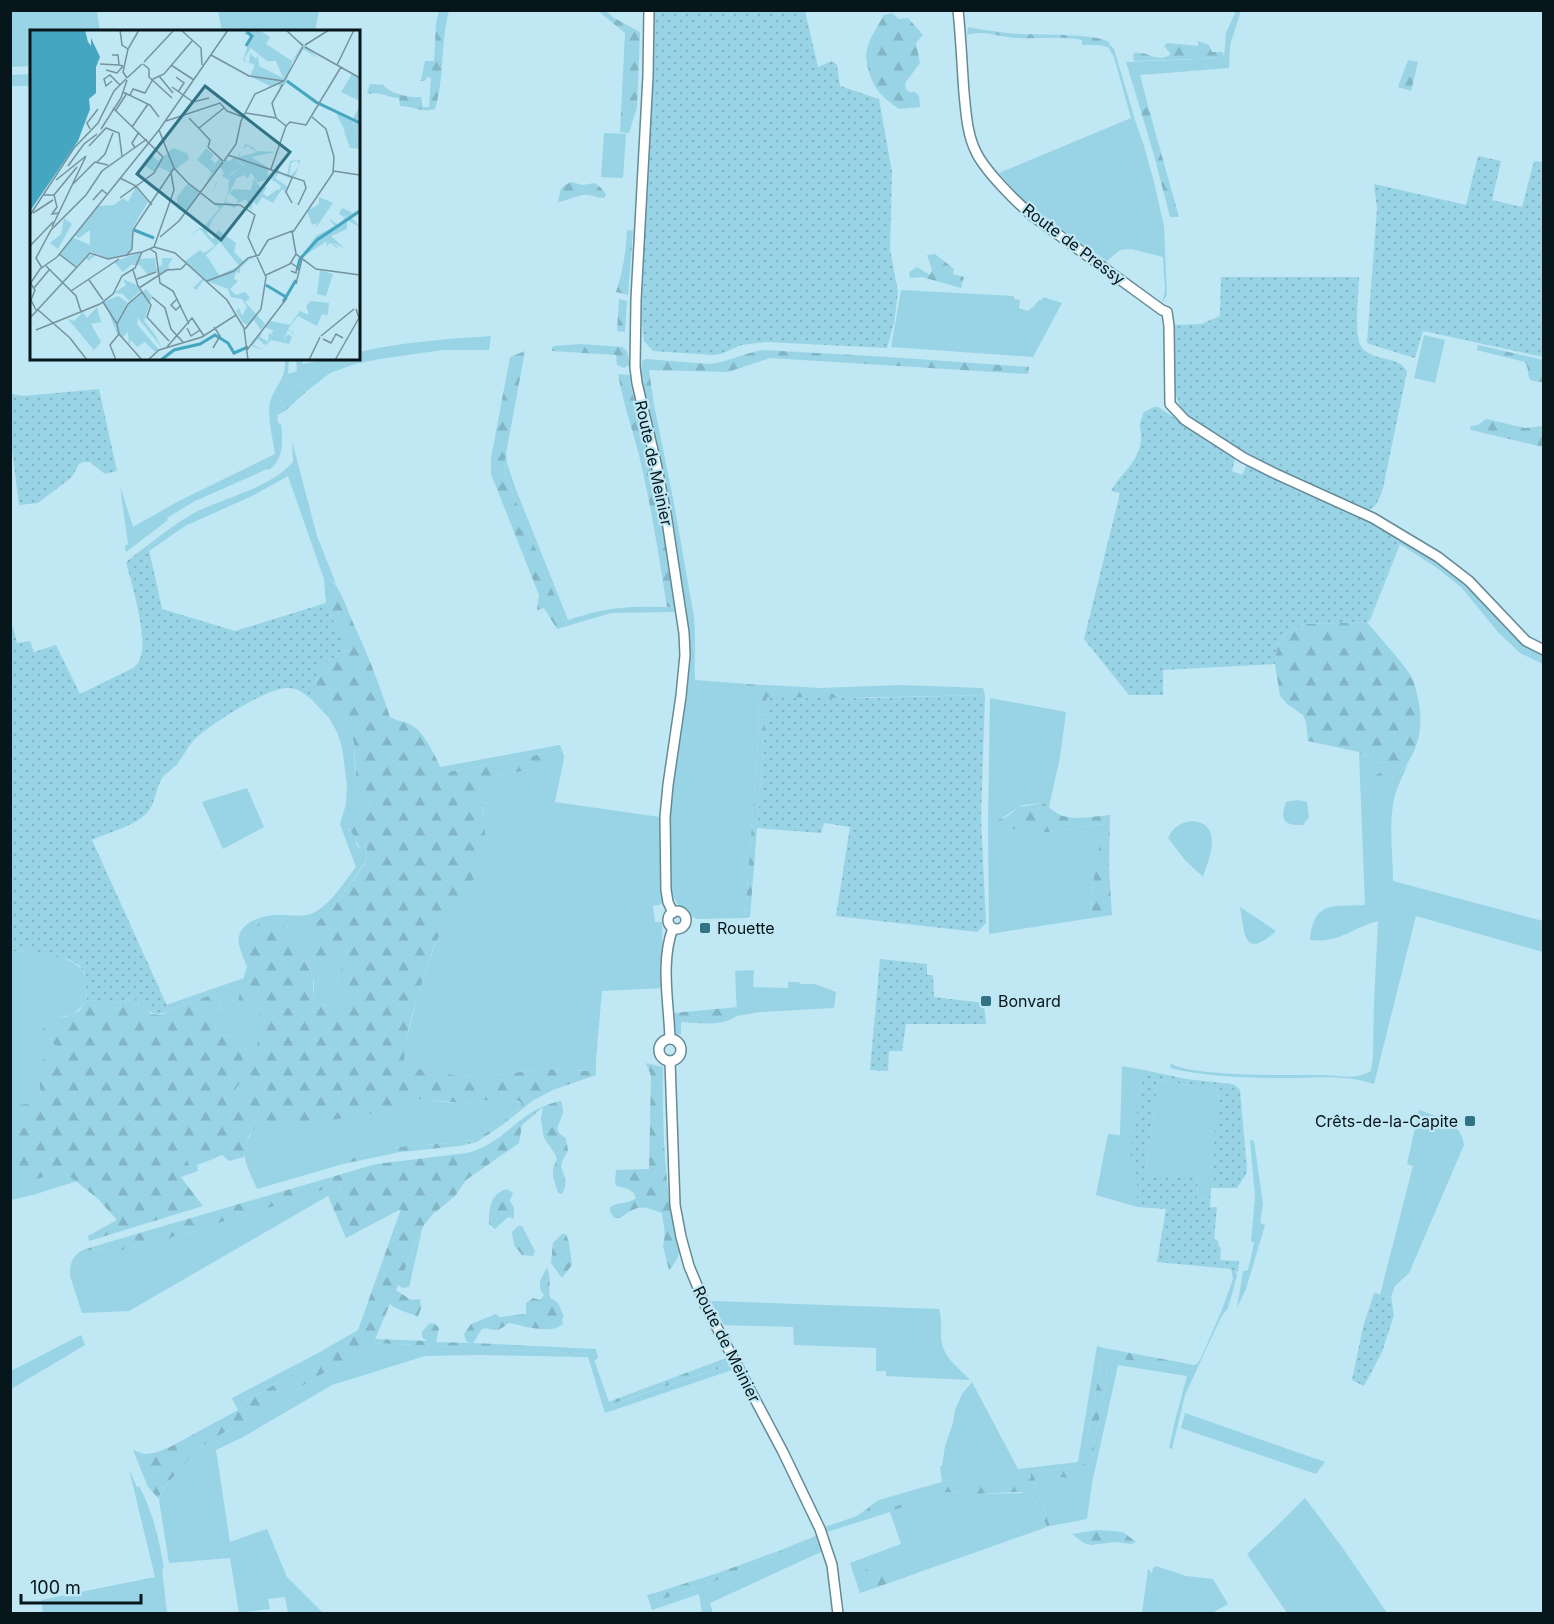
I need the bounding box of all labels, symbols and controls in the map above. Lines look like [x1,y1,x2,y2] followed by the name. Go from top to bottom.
[30,30,360,360] inset map
[1019,199,1129,289] street label: Route de Pressy
[631,398,677,528] street label: Route de Meinier
[717,918,775,938] place label: Rouette
[698,921,712,935] marker: Rouette
[998,991,1061,1011] place label: Bonvard
[979,994,993,1008] marker: Bonvard
[1315,1111,1458,1131] place label: Crêts-de-la-Capite
[1463,1114,1477,1128] marker: Crêts-de-la-Capite
[689,1282,765,1406] street label: Route de Meinier
[21,1567,141,1605] scale bar
[30,1577,81,1598] text: 100 m

